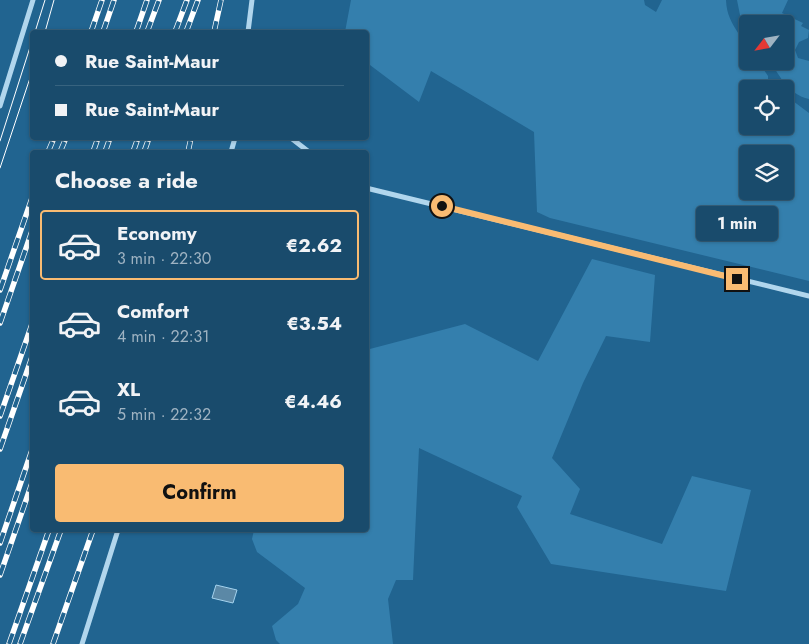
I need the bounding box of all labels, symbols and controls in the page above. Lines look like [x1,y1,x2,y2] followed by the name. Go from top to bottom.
[739,15,794,70] north arrow
[739,15,794,200] map controls
[85,48,219,75] text: Rue Saint-Maur
[739,80,794,135] button: locate
[85,96,219,123] text: Rue Saint-Maur
[739,145,794,200] button: layers
[55,164,198,196] text: Choose a ride
[431,195,453,217] route start
[696,206,778,242] callout: 1 min
[717,212,757,235] text: 1 min
[117,220,197,247] text: Economy
[57,223,102,268] icon: car
[286,232,342,259] text: €2.62
[117,247,211,270] text: 3 min · 22:30
[726,268,748,290] route end
[117,298,189,325] text: Comfort
[57,301,102,346] icon: car
[286,310,342,337] text: €3.54
[117,325,210,348] text: 4 min · 22:31
[117,376,140,403] text: XL
[57,379,102,424] icon: car
[284,388,342,415] text: €4.46
[117,403,211,426] text: 5 min · 22:32
[55,464,344,522] button: Confirm

